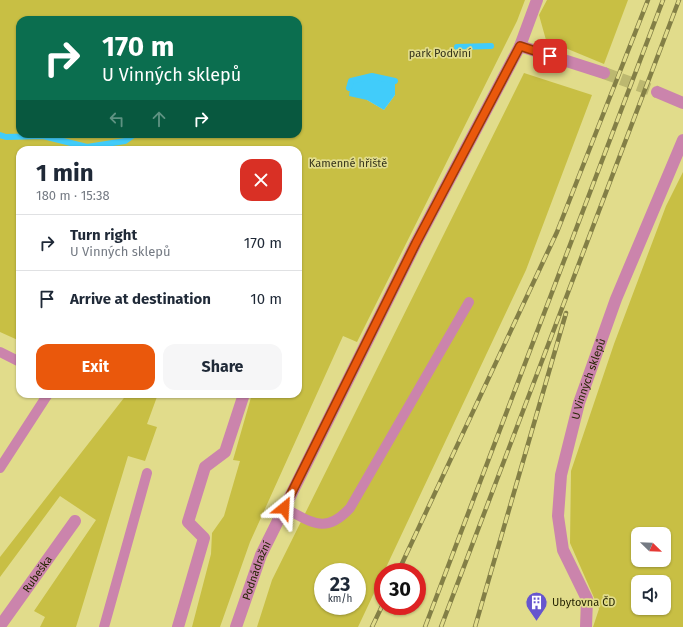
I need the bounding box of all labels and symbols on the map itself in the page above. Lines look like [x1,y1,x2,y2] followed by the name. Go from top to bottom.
[533,39,567,73] pin
[409,47,471,60] park label: park Podviní
[309,157,387,170] park label: Kamenné hřiště
[569,337,608,421] street label: U Vinných sklepů
[263,487,305,529] position arrow
[631,527,671,567] north arrow
[240,539,274,602] street label: Podnádražní
[20,553,55,595] street label: Rubeška
[374,563,426,615] speed limit sign: 30
[524,589,550,622] building icon: Ubytovna ČD
[552,595,615,609] place label: Ubytovna ČD

